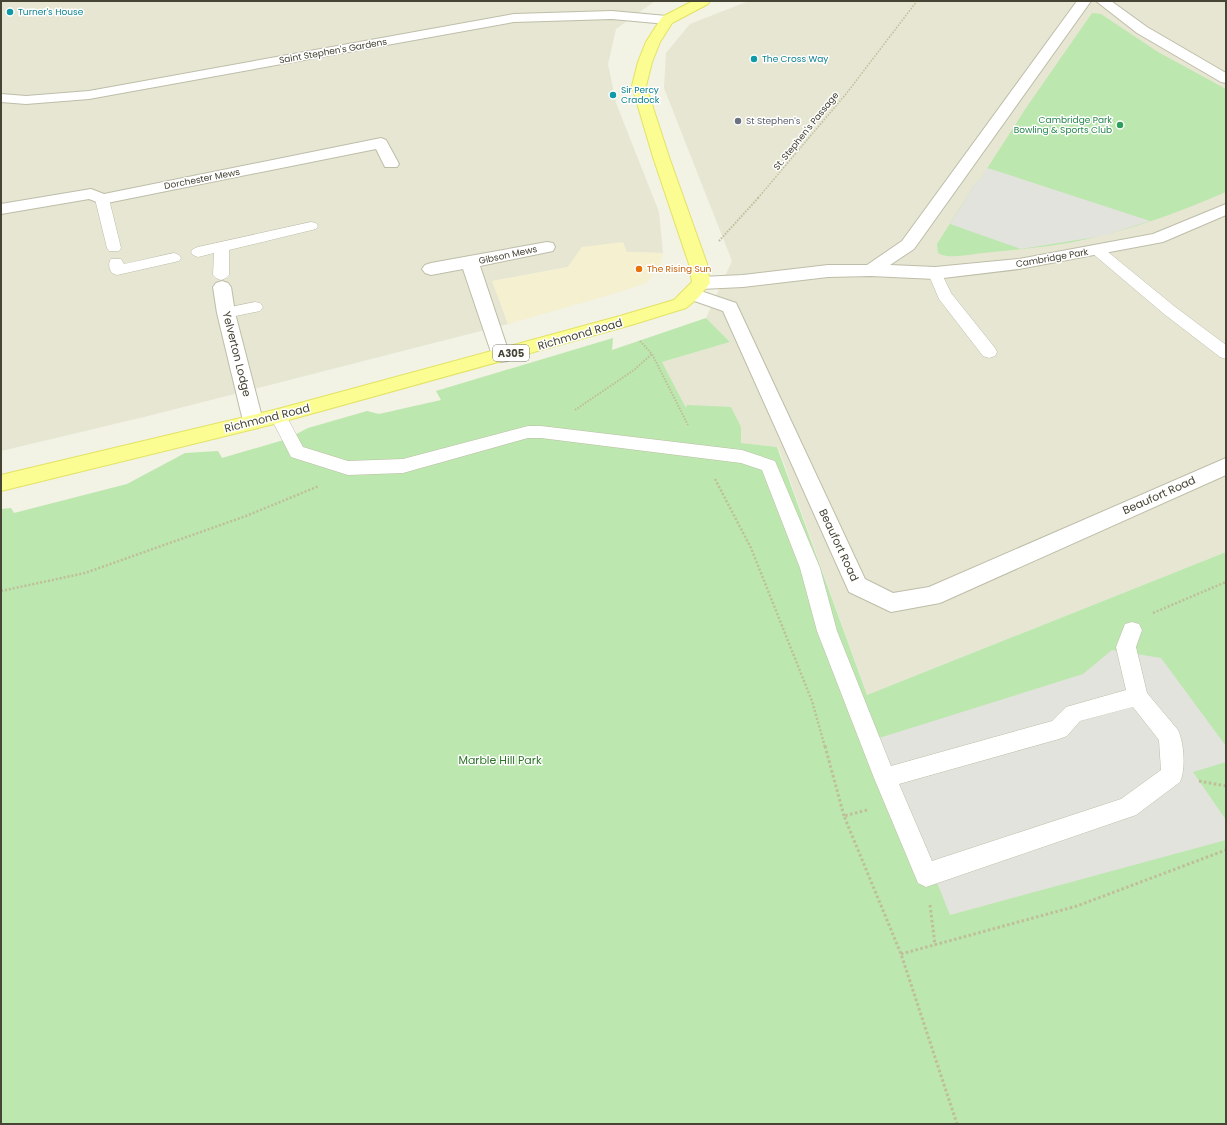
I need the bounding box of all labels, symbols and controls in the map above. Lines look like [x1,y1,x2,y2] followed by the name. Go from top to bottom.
[18,6,84,18] place label: Turner's House
[5,7,15,17] marker: Turner's House
[278,36,388,66] street label: Saint Stephen's Gardens
[762,53,828,65] place label: The Cross Way
[749,54,759,64] marker: The Cross Way
[621,84,660,106] place label: Sir Percy Cradock
[771,89,841,173] street label: St. Stephen's Passage
[608,90,618,100] marker: Sir Percy Cradock
[1014,114,1112,136] place label: Cambridge Park Bowling & Sports Club
[746,115,801,127] place label: St Stephen's
[733,116,743,126] marker: St Stephen's
[1115,120,1125,130] marker: Cambridge Park Bowling & Sports Club
[163,166,241,192] street label: Dorchester Mews
[478,243,539,267] street label: Gibson Mews
[1015,246,1090,270] street label: Cambridge Park
[647,263,712,275] place label: The Rising Sun
[634,264,644,274] marker: The Rising Sun
[219,310,255,399] street label: Yelverton Lodge
[536,314,624,354] street label: Richmond Road
[493,345,529,361] road number: A305
[223,400,311,436] street label: Richmond Road
[1120,472,1198,518] street label: Beaufort Road
[815,506,863,584] street label: Beaufort Road
[458,752,542,768] park label: Marble Hill Park

